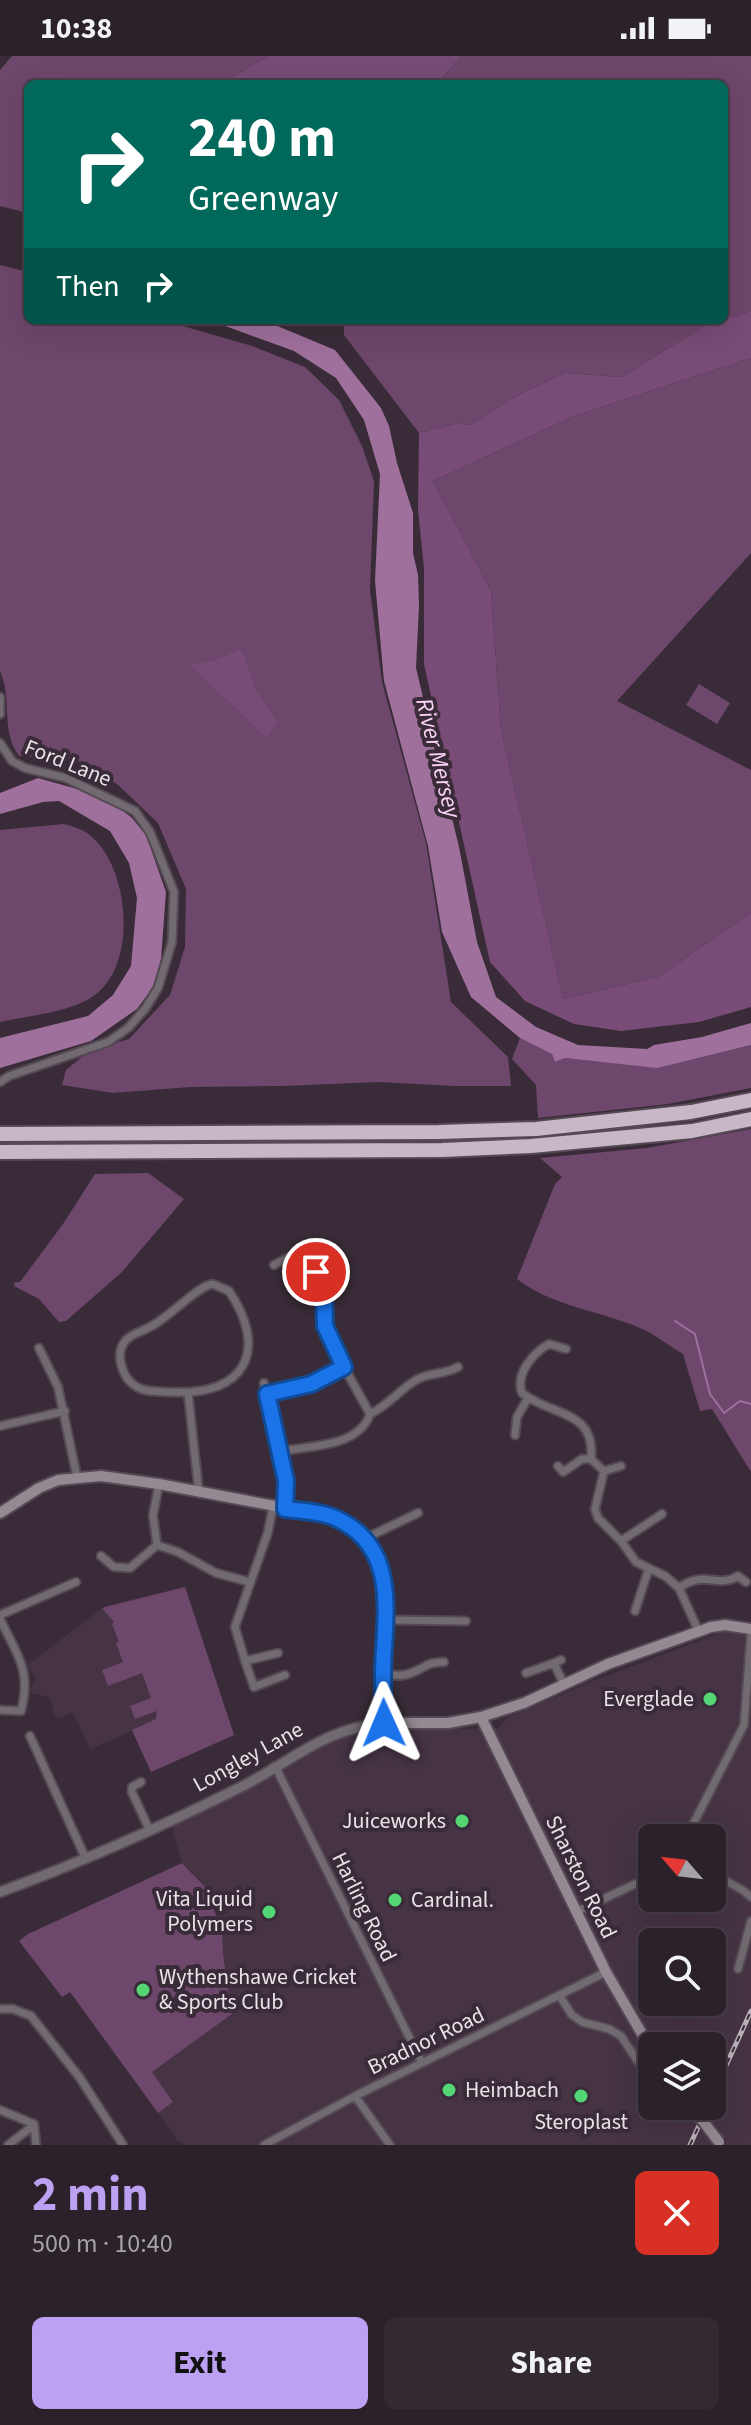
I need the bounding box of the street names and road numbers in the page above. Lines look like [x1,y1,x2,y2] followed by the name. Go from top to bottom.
[20,731,116,795] street label: Ford Lane
[187,1714,309,1800] street label: Longley Lane
[537,1810,625,1944] street label: Sharston Road
[324,1847,404,1967] street label: Harling Road
[362,1999,490,2083] street label: Bradnor Road

